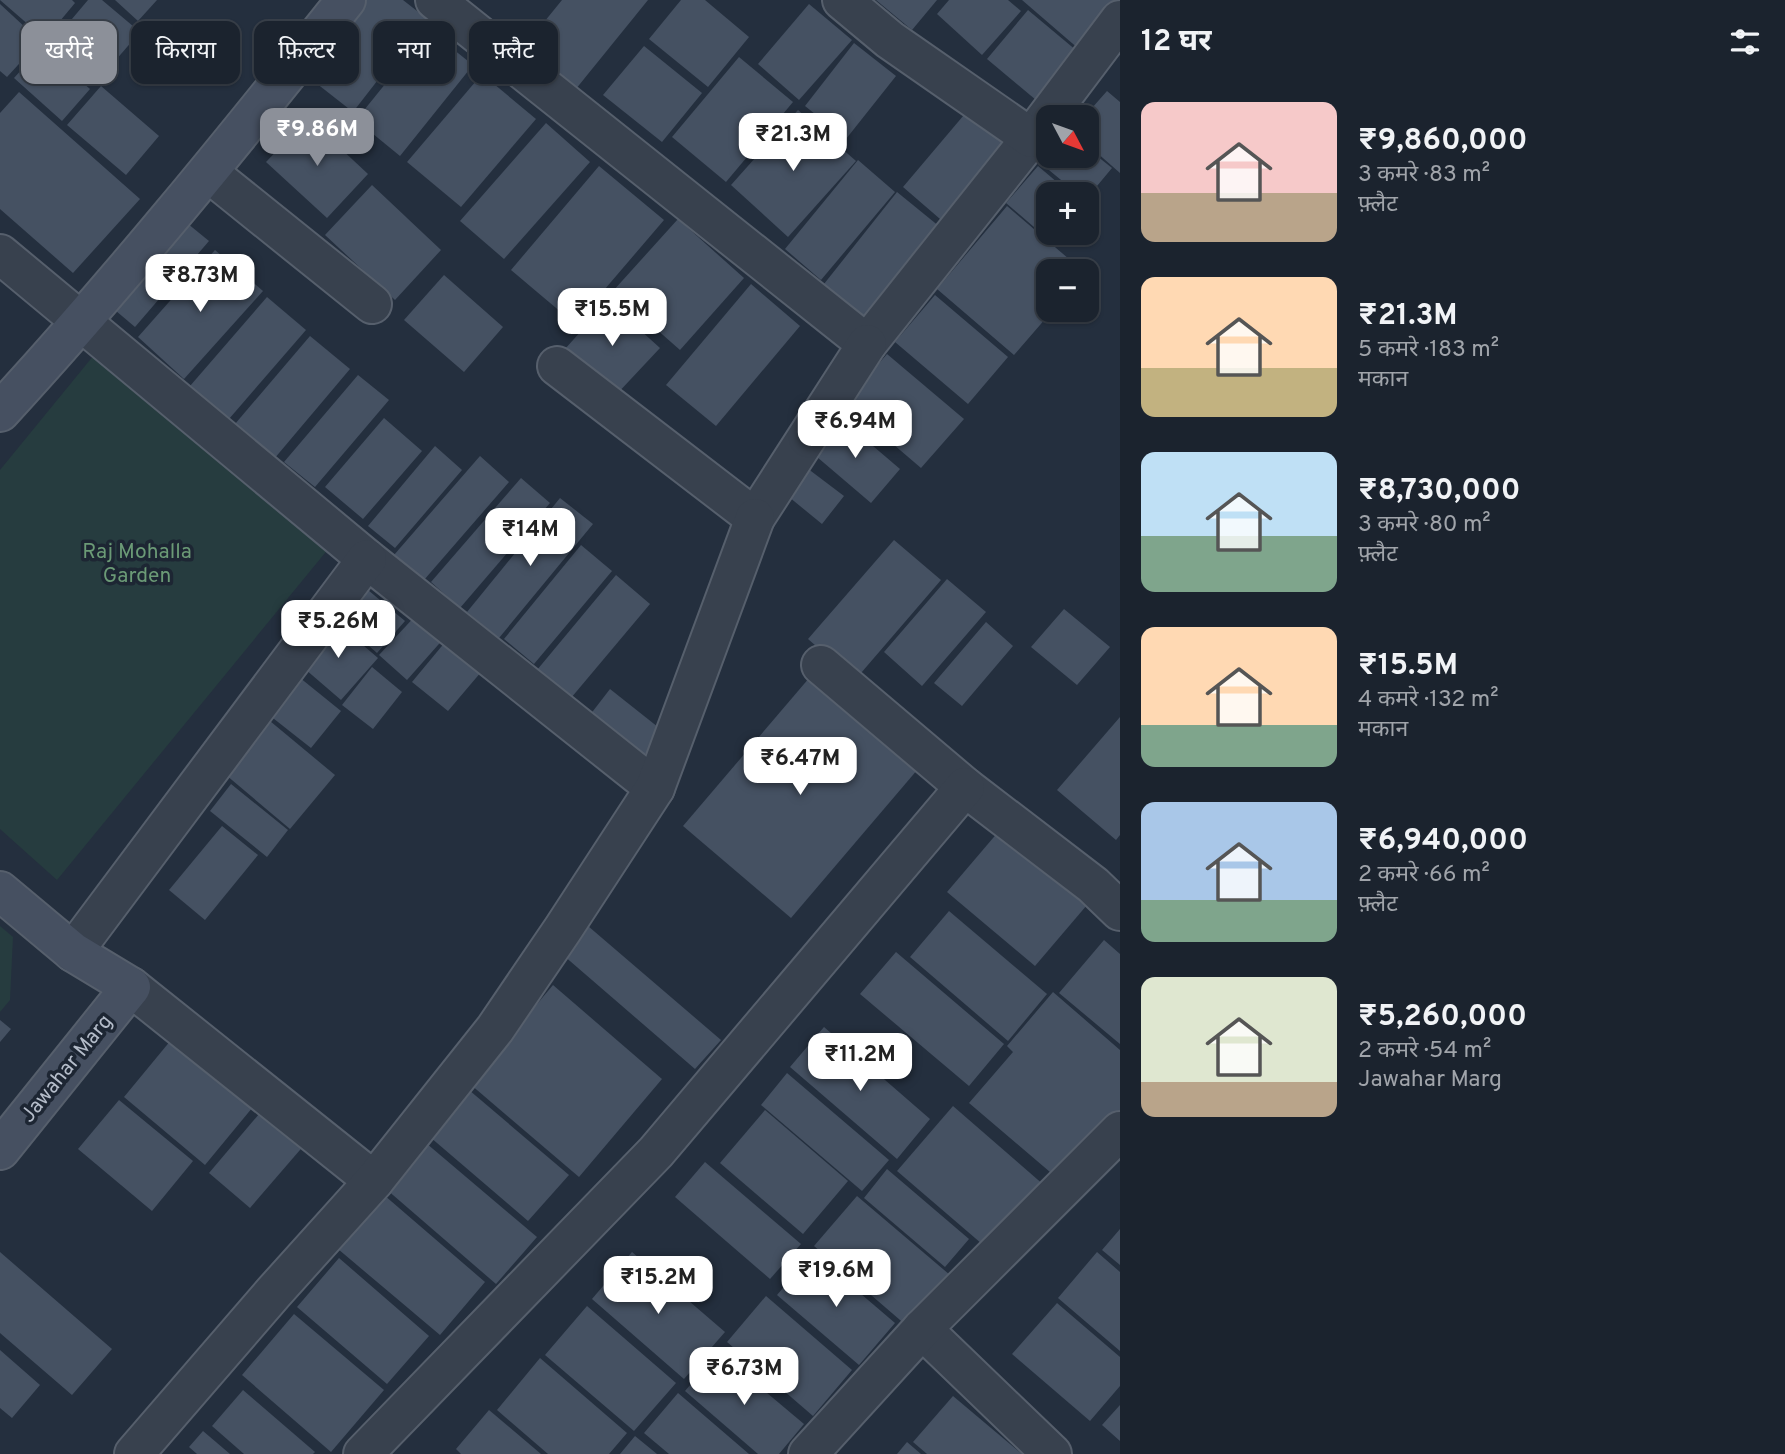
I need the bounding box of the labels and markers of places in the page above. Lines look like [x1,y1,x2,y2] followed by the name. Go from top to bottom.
[260,108,374,168] pin: ₹9.86M
[736,114,850,173] pin: ₹21.3M
[143,254,257,314] pin: ₹8.73M
[555,288,669,348] pin: ₹15.5M
[798,400,912,460] pin: ₹6.94M
[489,508,571,568] pin: ₹14M
[281,600,395,660] pin: ₹5.26M
[743,738,857,797] pin: ₹6.47M
[803,1034,917,1093] pin: ₹11.2M
[779,1250,893,1309] pin: ₹19.6M
[601,1256,715,1316] pin: ₹15.2M
[687,1348,801,1407] pin: ₹6.73M

